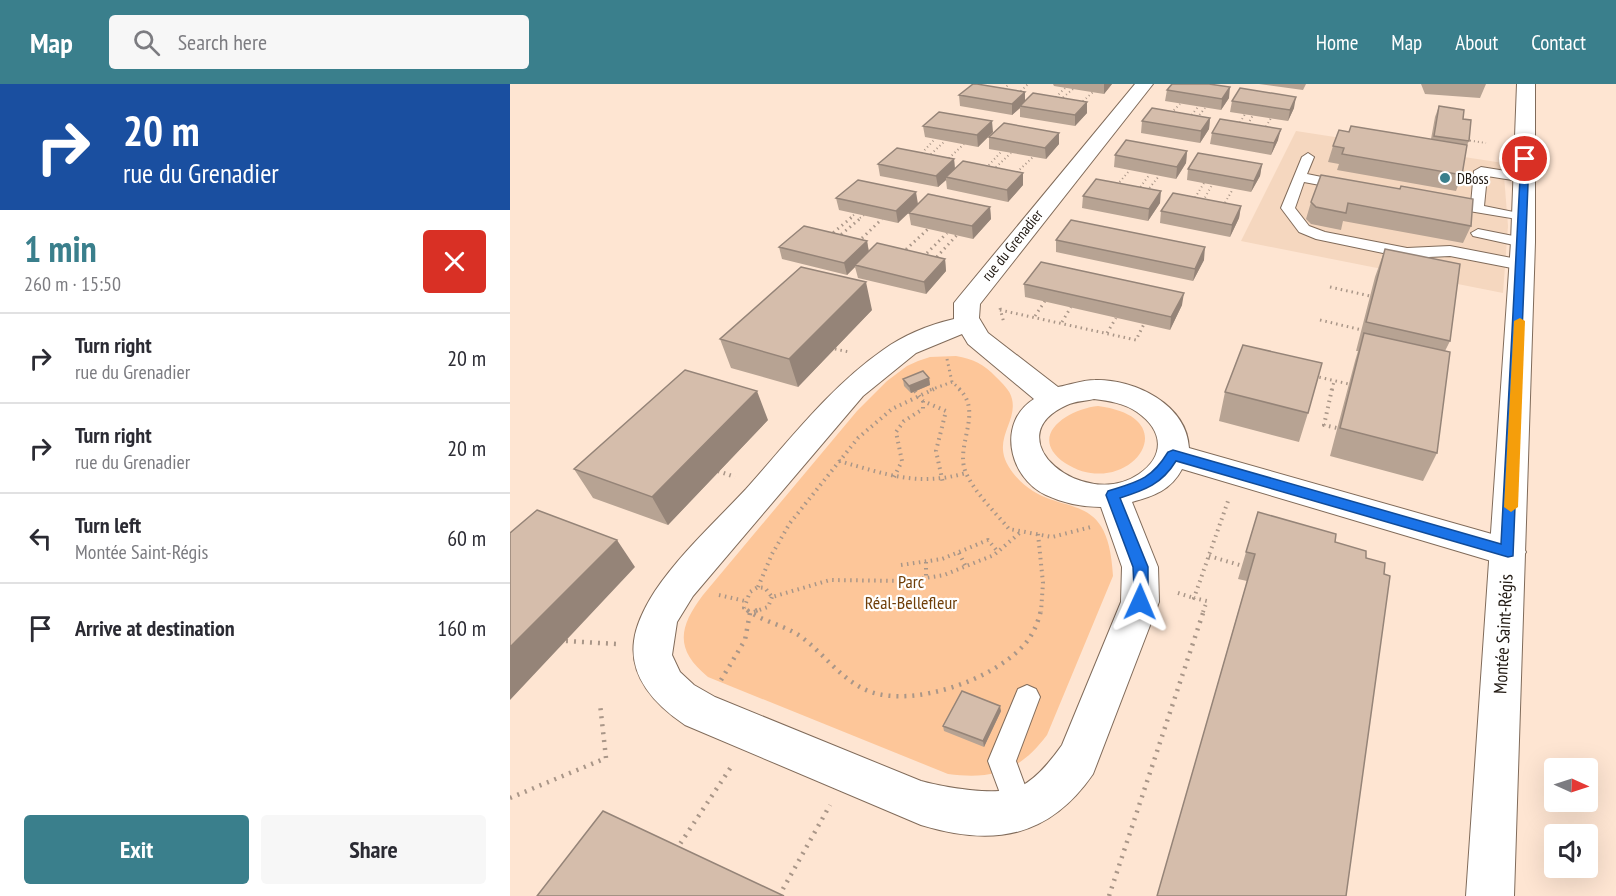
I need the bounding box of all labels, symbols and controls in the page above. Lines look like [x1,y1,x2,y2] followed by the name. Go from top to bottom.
[109,15,529,69] search box
[30,24,73,61] text: Map
[130,26,163,59] icon: search
[178,28,267,56] text: Search here
[1316,29,1358,56] text: Home
[1391,29,1422,56] text: Map
[1455,29,1498,56] text: About
[1531,29,1586,56] text: Contact
[123,103,200,158] text: 20 m
[24,108,102,186] icon: right
[1499,133,1550,184] pin
[1508,142,1541,175] icon: arrive
[123,156,279,190] text: rue du Grenadier
[1457,169,1489,188] place label: DBoss
[1438,171,1452,185] marker: DBoss
[977,205,1047,285] street label: rue du Grenadier
[24,225,97,272] text: 1 min
[423,230,486,293] button: close
[24,271,121,297] text: 260 m · 15:50
[75,331,152,359] text: Turn right
[24,342,57,375] icon: right
[447,344,486,372] text: 20 m
[75,359,190,385] text: rue du Grenadier
[75,421,152,449] text: Turn right
[24,432,57,465] icon: right
[447,434,486,462] text: 20 m
[75,449,190,475] text: rue du Grenadier
[75,511,141,539] text: Turn left
[24,522,57,555] icon: left
[447,524,486,552] text: 60 m
[75,539,208,565] text: Montée Saint-Régis
[865,570,957,614] park label: Parc Réal-Bellefleur
[1108,570,1172,634] position arrow
[1488,573,1518,695] street label: Montée Saint-Régis
[24,612,57,645] icon: arrive
[75,614,235,642] text: Arrive at destination
[437,614,486,642] text: 160 m
[1544,758,1598,812] north arrow
[1544,758,1598,878] map controls
[24,815,249,884] button: Exit
[261,815,486,884] button: Share
[1544,824,1598,878] button: sound

